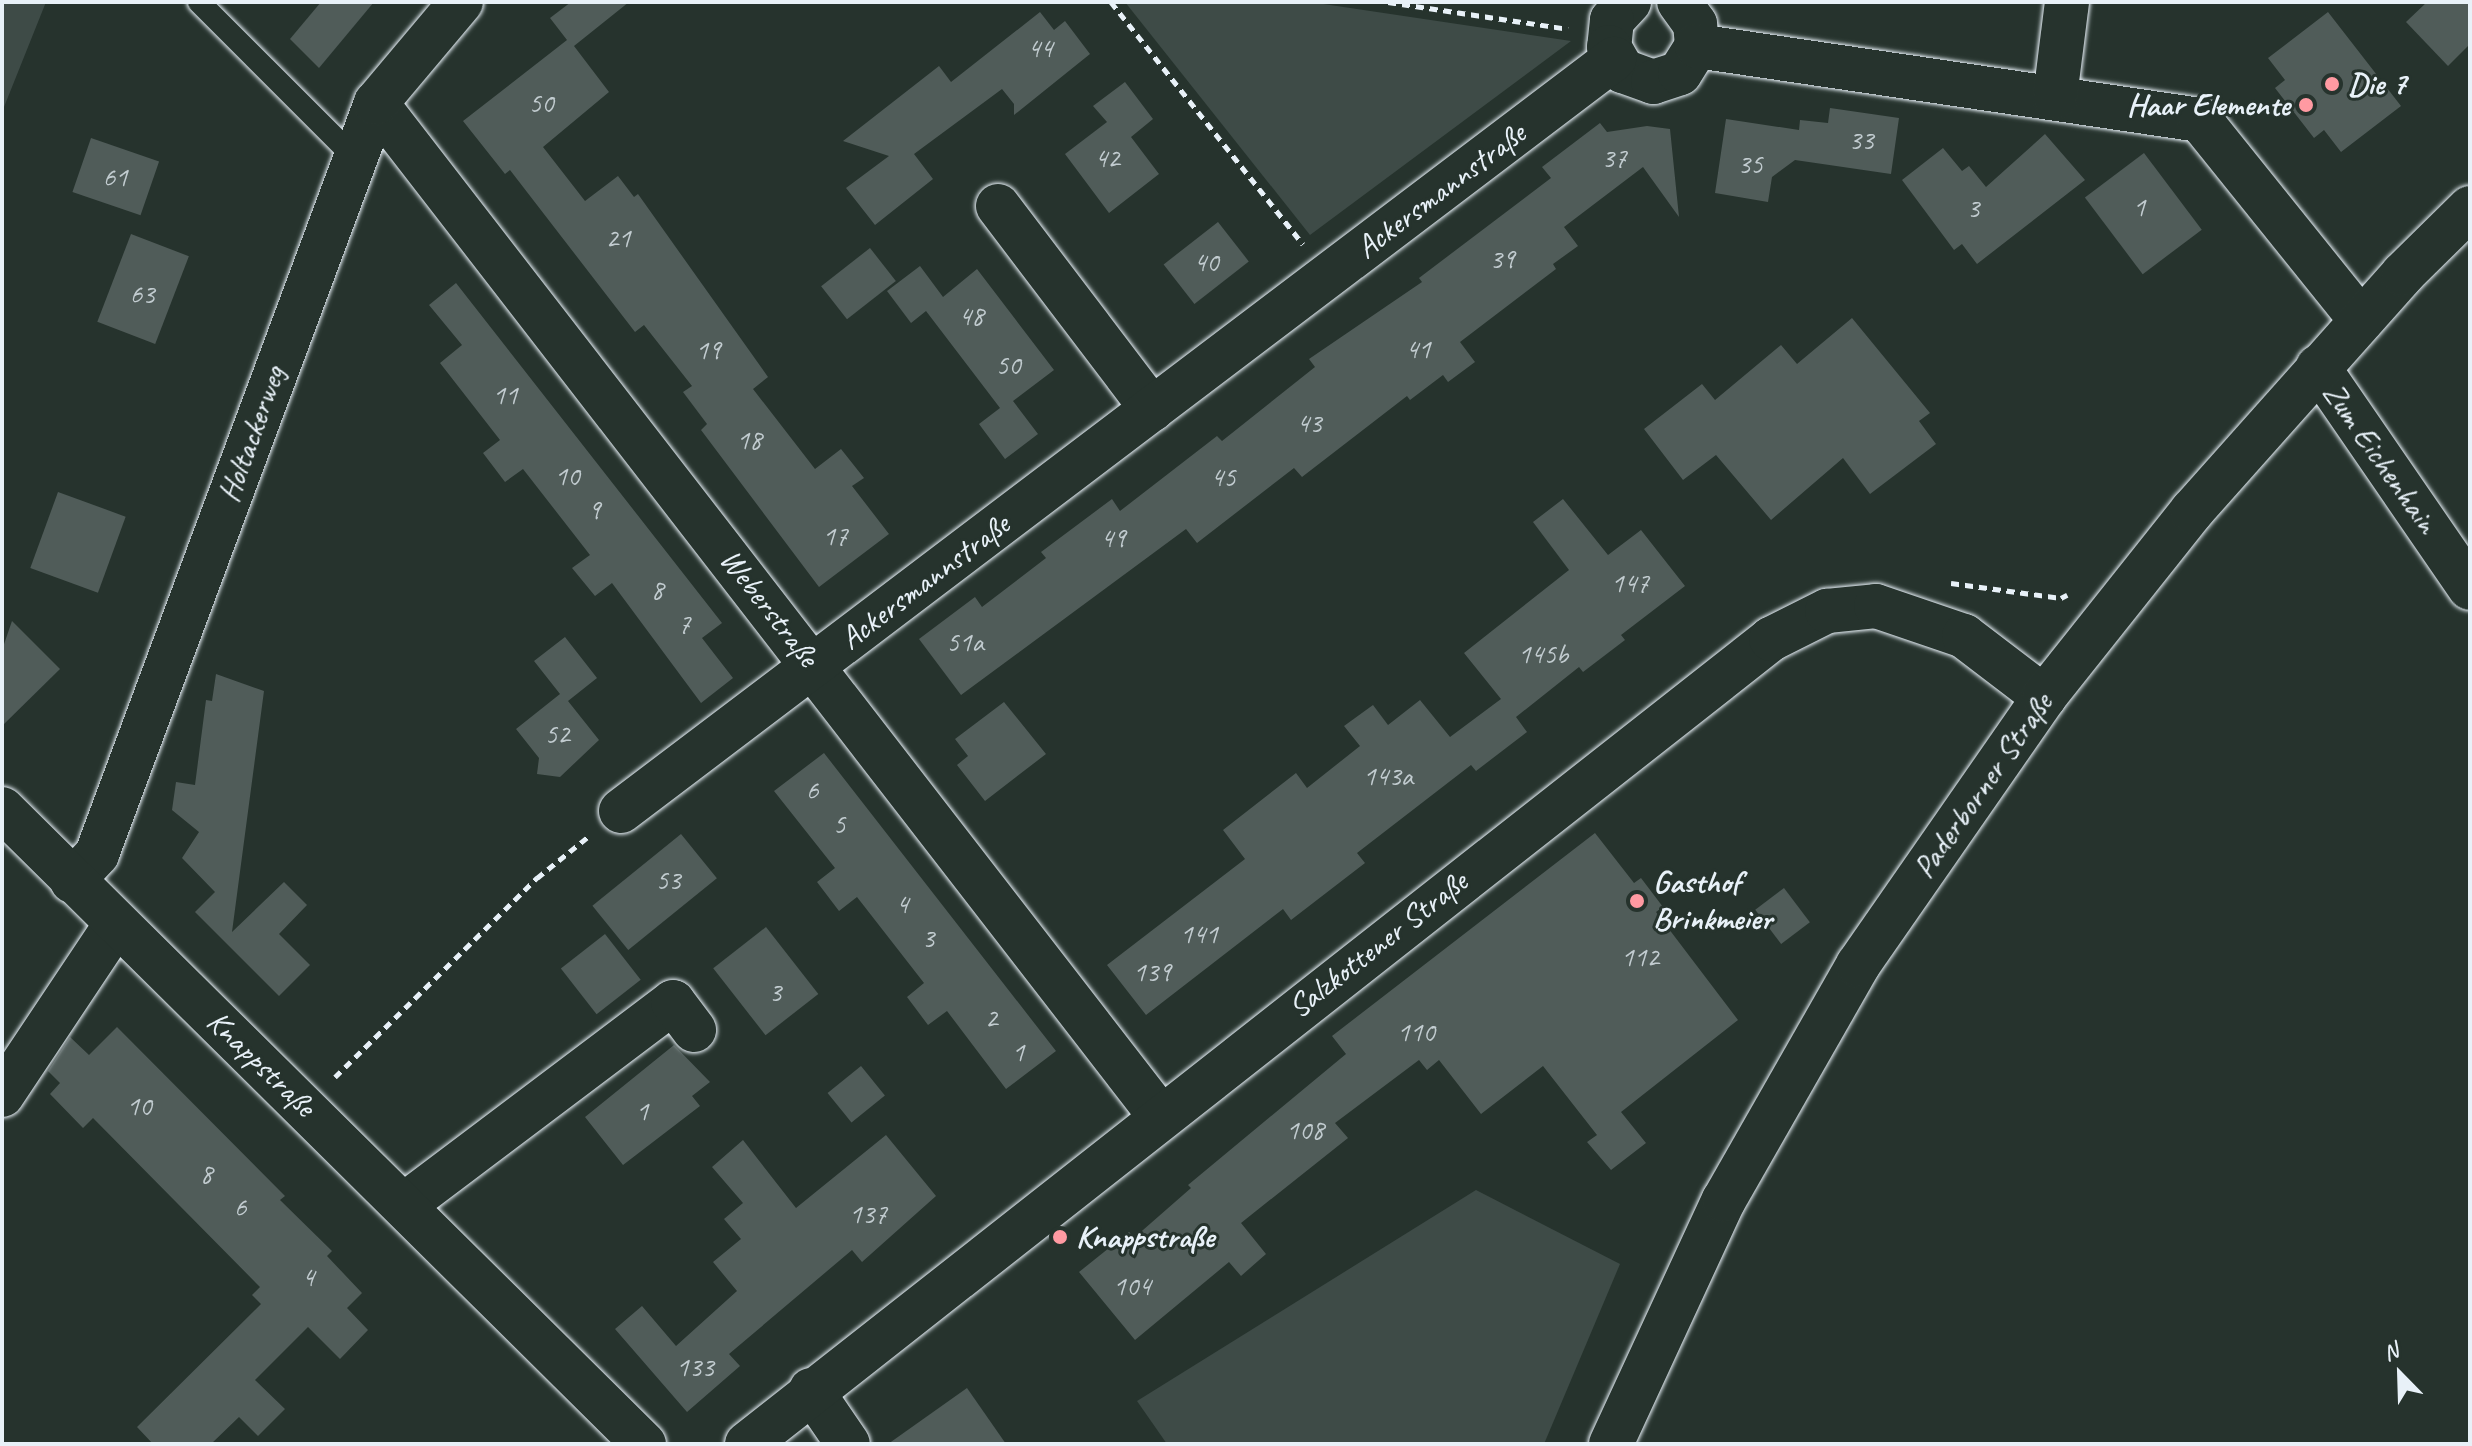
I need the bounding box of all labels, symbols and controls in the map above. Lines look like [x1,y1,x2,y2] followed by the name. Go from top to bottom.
[1027,31,1053,65] house number: 44
[2348,65,2406,103] place label: Die 7
[2323,75,2341,93] marker: Die 7
[528,86,554,120] house number: 50
[2125,86,2290,124] place label: Haar Elemente
[2297,96,2315,114] marker: Haar Elemente
[1349,115,1533,267] street label: Ackersmannstraße
[1848,123,1874,157] house number: 33
[1094,141,1120,175] house number: 42
[1601,141,1627,175] house number: 37
[1737,147,1763,181] house number: 35
[102,160,128,194] house number: 61
[2133,190,2145,224] house number: 1
[1967,191,1979,225] house number: 3
[605,221,631,255] house number: 21
[1489,242,1515,276] house number: 39
[1193,245,1219,279] house number: 40
[129,277,155,311] house number: 63
[958,299,984,333] house number: 48
[1405,332,1431,366] house number: 41
[695,333,721,367] house number: 19
[995,348,1021,382] house number: 50
[210,361,294,507] street label: Holtackerweg
[2314,375,2446,541] street label: Zum Eichenhain
[492,378,518,412] house number: 11
[1296,406,1322,440] house number: 43
[736,423,762,457] house number: 18
[554,459,580,493] house number: 10
[1210,460,1236,494] house number: 45
[588,493,600,527] house number: 9
[833,506,1017,658] street label: Ackersmannstraße
[822,519,848,553] house number: 17
[1100,521,1126,555] house number: 49
[711,541,827,675] street label: Weberstraße
[1611,566,1649,600] house number: 147
[651,573,663,607] house number: 8
[678,607,690,641] house number: 7
[946,625,984,659] house number: 51a
[1518,637,1568,671] house number: 145b
[1905,686,2061,886] street label: Paderborner Straße
[544,717,570,751] house number: 52
[1363,759,1413,793] house number: 143a
[806,773,818,807] house number: 6
[833,807,845,841] house number: 5
[655,863,681,897] house number: 53
[1280,863,1476,1027] street label: Salzkottener Straße
[1653,864,1772,939] place label: Gasthof Brinkmeier
[896,887,908,921] house number: 4
[1628,892,1646,910] marker: Gasthof Brinkmeier
[1180,917,1218,951] house number: 141
[922,921,934,955] house number: 3
[1621,940,1659,974] house number: 112
[1133,955,1171,989] house number: 139
[769,975,781,1009] house number: 3
[985,1001,997,1035] house number: 2
[199,1003,323,1125] street label: Knappstraße
[1397,1015,1435,1049] house number: 110
[1012,1035,1024,1069] house number: 1
[126,1089,152,1123] house number: 10
[636,1094,648,1128] house number: 1
[1286,1113,1324,1147] house number: 108
[200,1157,212,1191] house number: 8
[234,1190,246,1224] house number: 6
[849,1197,887,1231] house number: 137
[1076,1218,1214,1256] place label: Knappstraße
[1051,1228,1069,1246] marker: Knappstraße
[302,1260,314,1294] house number: 4
[1113,1269,1151,1303] house number: 104
[2360,1334,2440,1414] north arrow
[2379,1336,2402,1367] text: N
[676,1350,714,1384] house number: 133

